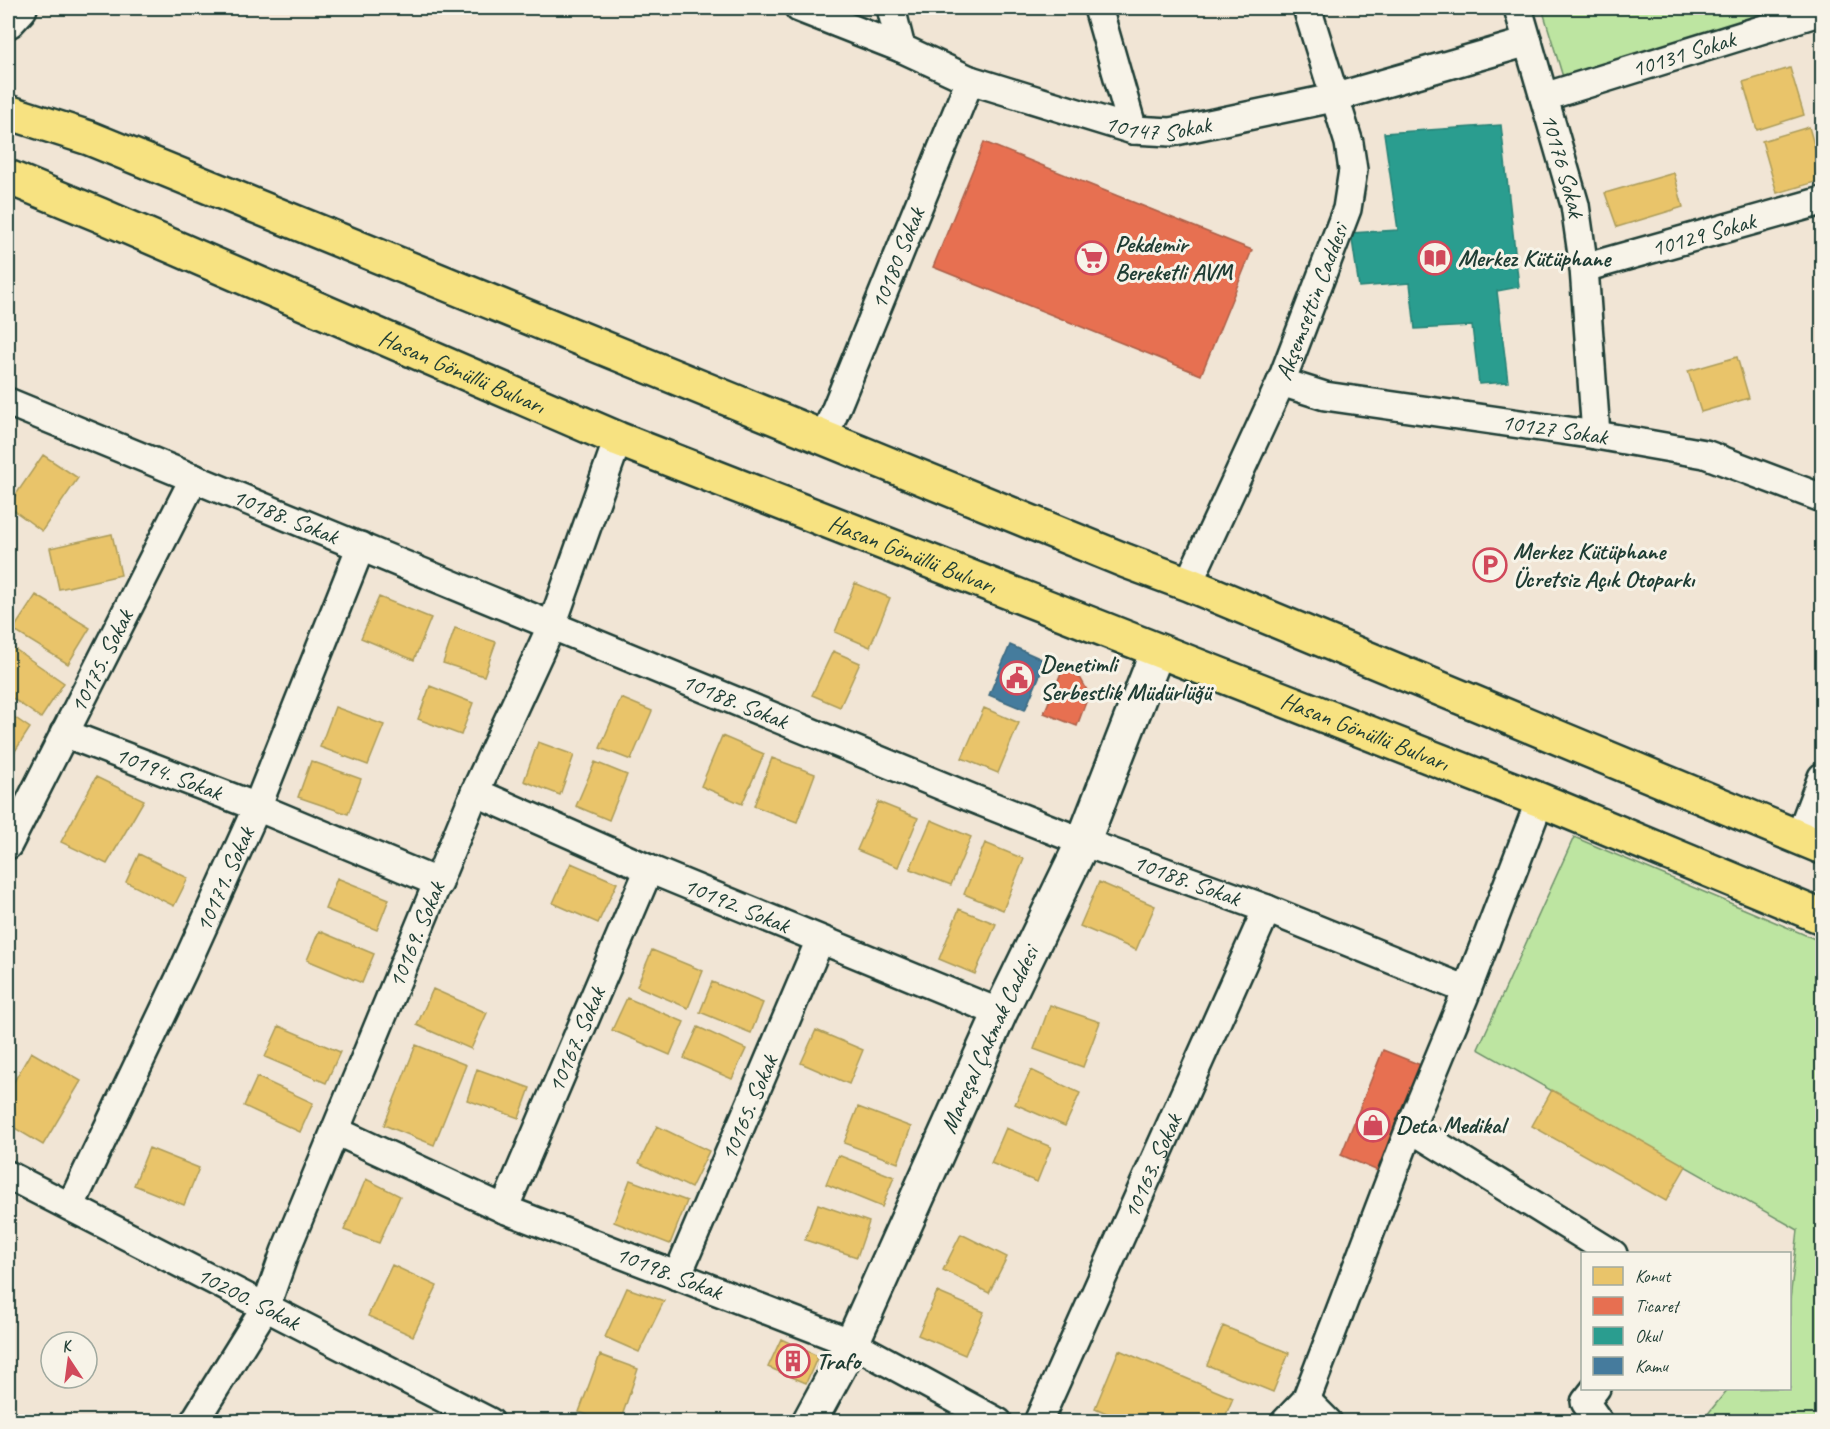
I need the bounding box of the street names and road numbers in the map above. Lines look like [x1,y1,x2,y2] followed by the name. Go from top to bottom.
[1628,23,1741,84] street label: 10131 Sokak
[1101,107,1216,147] street label: 10147 Sokak
[1534,110,1592,222] street label: 10176 Sokak
[863,201,932,314] street label: 10180 Sokak
[1648,205,1761,263] street label: 10129 Sokak
[1268,217,1356,384] street label: Akşemsettin Caddesi
[375,323,551,421] street label: Hasan Gönüllü Bulvarı
[1499,407,1612,452] street label: 10127 Sokak
[228,481,345,552] street label: 10188. Sokak
[824,508,1002,601] street label: Hasan Gönüllü Bulvarı
[62,603,141,718] street label: 10175. Sokak
[678,666,794,737] street label: 10188. Sokak
[1277,685,1455,778] street label: Hasan Gönüllü Bulvarı
[111,739,228,808] street label: 10194. Sokak
[188,820,262,936] street label: 10171. Sokak
[1129,847,1246,914] street label: 10188. Sokak
[679,870,796,941] street label: 10192. Sokak
[381,875,452,992] street label: 10169. Sokak
[933,939,1046,1138] street label: Mareşal Çakmak Caddesi
[540,980,613,1097] street label: 10167. Sokak
[713,1048,785,1165] street label: 10165. Sokak
[1116,1107,1190,1223] street label: 10163. Sokak
[611,1238,729,1307] street label: 10198. Sokak
[192,1259,307,1338] street label: 10200. Sokak

